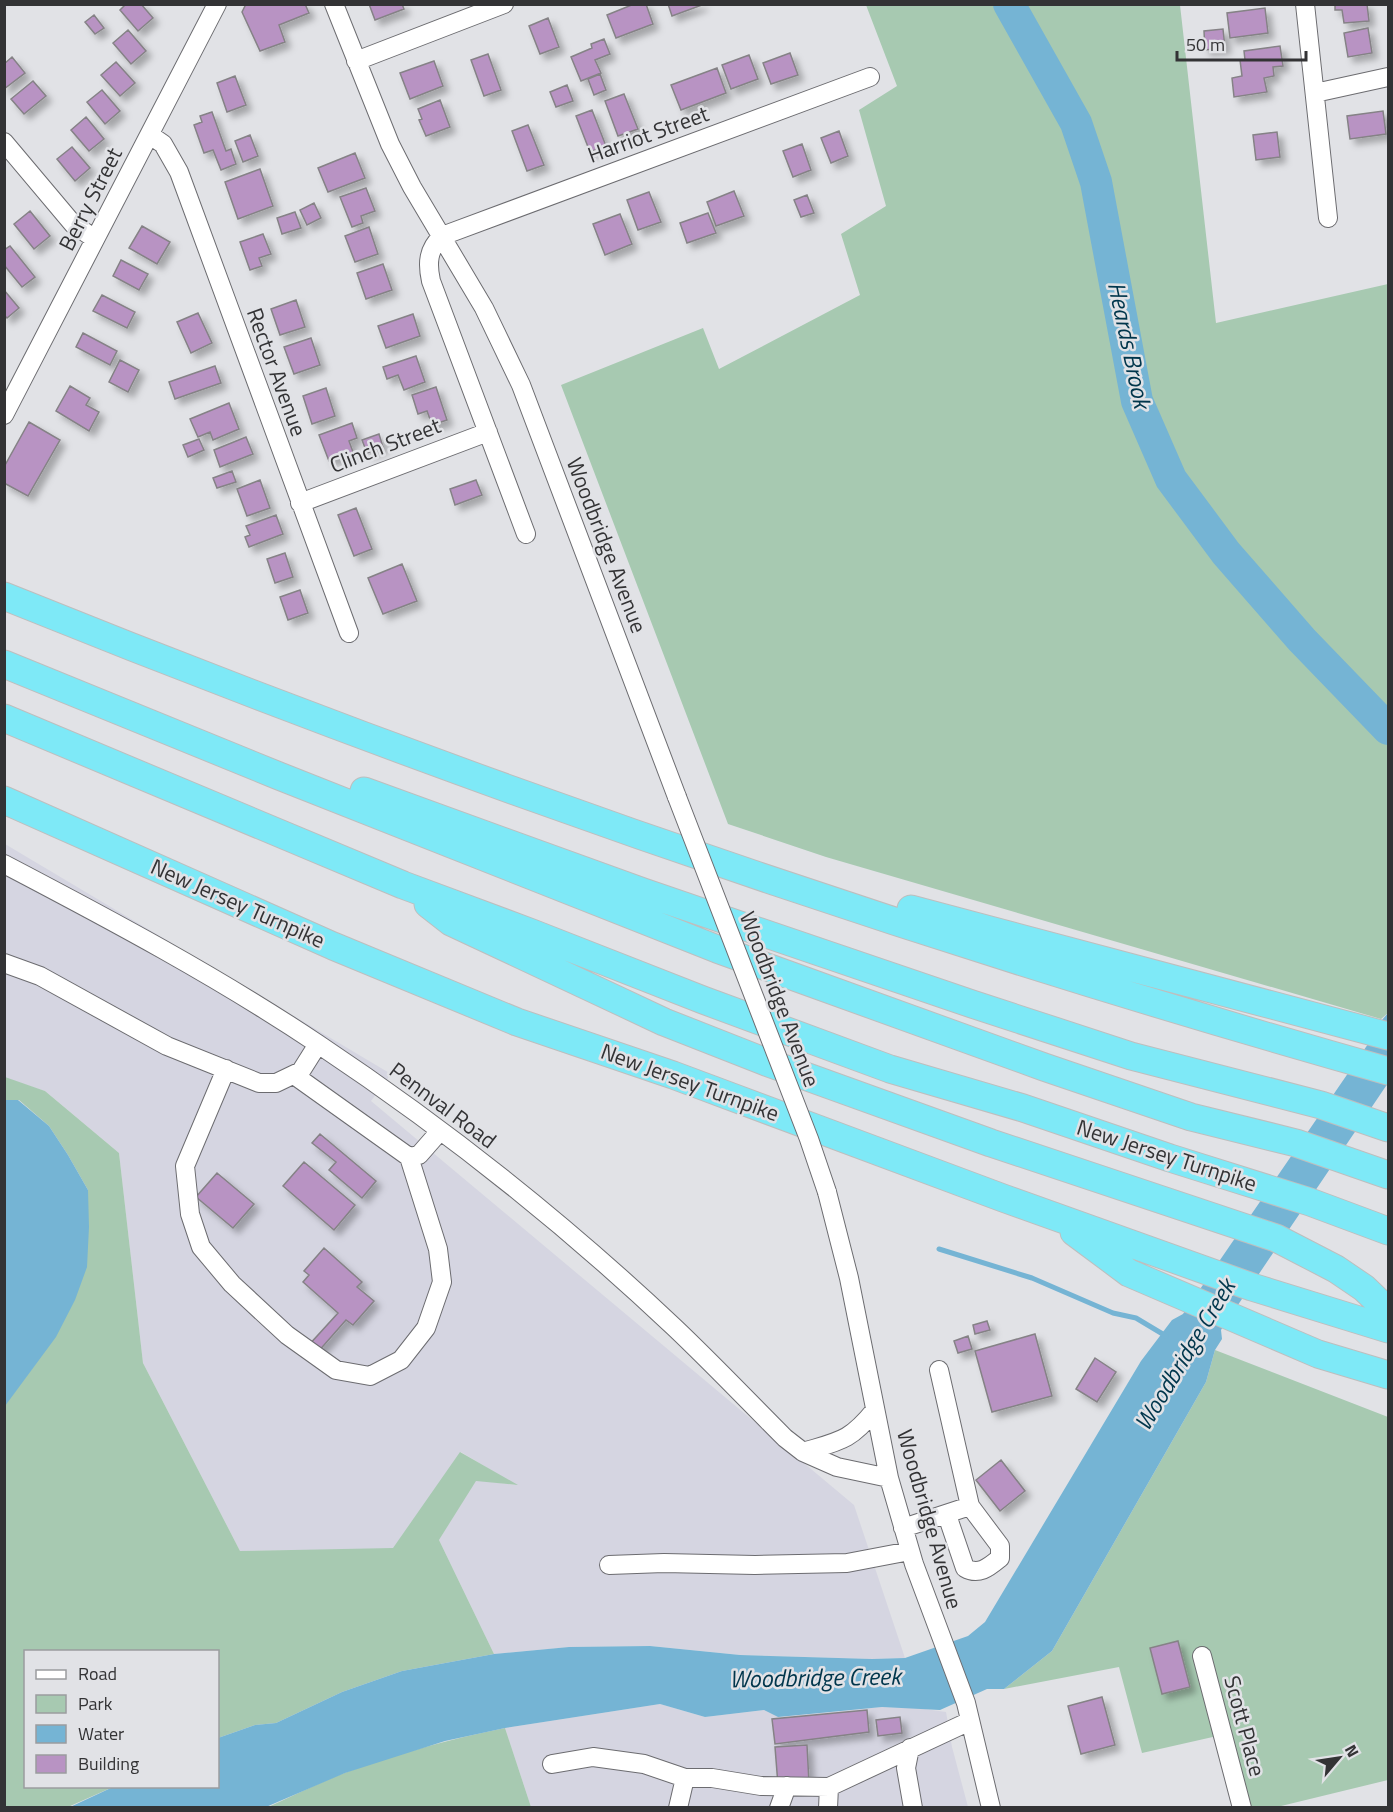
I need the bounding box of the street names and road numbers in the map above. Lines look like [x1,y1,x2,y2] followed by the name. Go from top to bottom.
[583,96,714,172] street label: Harriot Street
[49,141,131,257] street label: Berry Street
[238,303,316,441] street label: Rector Avenue
[324,408,446,482] street label: Clinch Street
[558,452,656,638] street label: Woodbridge Avenue
[145,849,331,957] street label: New Jersey Turnpike
[731,906,829,1092] street label: Woodbridge Avenue
[596,1034,784,1130] street label: New Jersey Turnpike
[382,1053,504,1157] street label: Pennval Road
[1073,1110,1261,1200] street label: New Jersey Turnpike
[888,1425,972,1613] street label: Woodbridge Avenue
[1215,1672,1275,1780] street label: Scott Place

